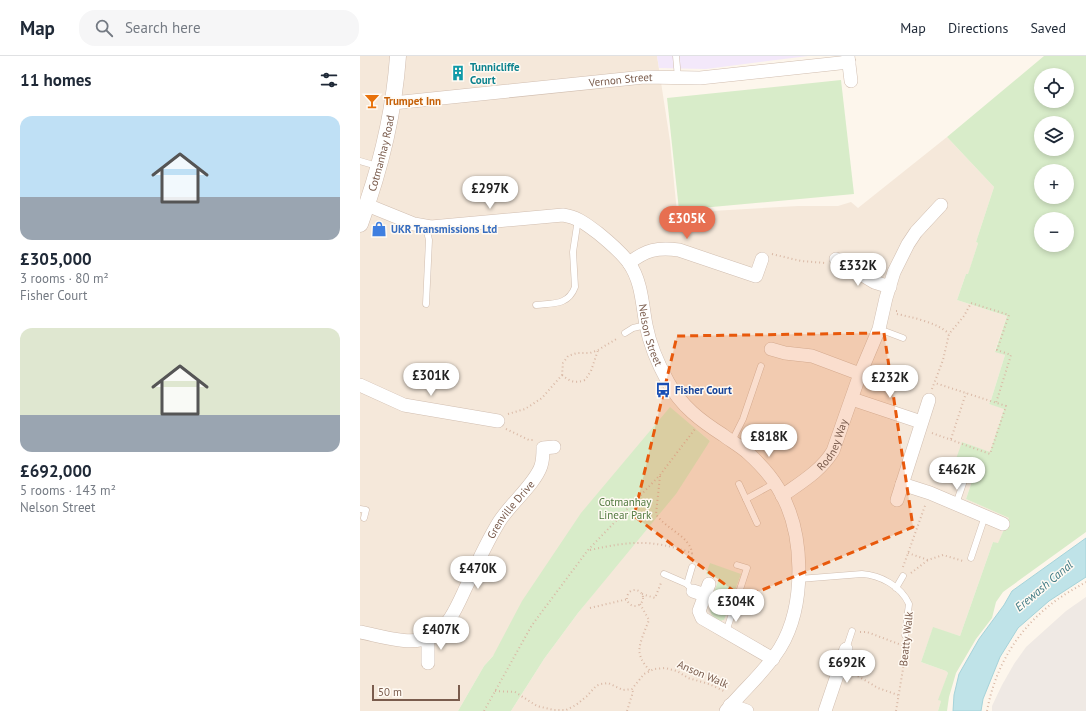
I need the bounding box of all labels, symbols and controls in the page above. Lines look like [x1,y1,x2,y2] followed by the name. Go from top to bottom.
[79,10,359,46] search box
[20,16,55,40] text: Map
[93,17,115,39] icon: search
[125,18,201,37] text: Search here
[900,19,926,37] text: Map
[948,19,1008,37] text: Directions
[1030,19,1066,37] text: Saved
[470,60,520,87] place label: Tunnicliffe Court
[449,64,467,82] building icon: Tunnicliffe Court
[1034,68,1074,252] map controls
[1034,68,1074,108] button: locate
[20,69,91,91] text: 11 homes
[318,69,340,91] icon: filters
[587,70,653,90] street label: Vernon Street
[363,92,381,110] bar icon: Trumpet Inn
[384,94,441,108] place label: Trumpet Inn
[365,114,397,193] street label: Cotmanhay Road
[1034,116,1074,156] button: layers
[144,142,216,214] icon: home
[1034,164,1074,204] button: +
[462,176,518,210] pin: £297K
[471,180,509,197] text: £297K
[659,206,715,240] pin: £305K
[668,210,706,227] text: £305K
[1034,212,1074,252] button: −
[370,220,388,238] shop icon: UKR Transmissions Ltd
[391,222,497,236] place label: UKR Transmissions Ltd
[20,248,92,270] text: £305,000
[830,253,886,287] pin: £332K
[839,257,877,274] text: £332K
[20,270,109,287] text: 3 rooms · 80 m²
[20,287,87,304] text: Fisher Court
[636,303,666,368] street label: Nelson Street
[144,354,216,426] icon: home
[403,363,459,397] pin: £301K
[862,365,918,399] pin: £232K
[412,367,450,384] text: £301K
[871,369,909,386] text: £232K
[654,381,672,399] bus stop icon: Fisher Court
[675,383,732,397] place label: Fisher Court
[814,416,851,473] street label: Rodney Way
[741,424,797,458] pin: £818K
[750,428,788,445] text: £818K
[929,457,985,491] pin: £462K
[20,460,92,482] text: £692,000
[938,461,976,478] text: £462K
[484,477,538,541] street label: Grenville Drive
[20,482,116,499] text: 5 rooms · 143 m²
[599,495,652,522] park label: Cotmanhay Linear Park
[20,499,95,516] text: Nelson Street
[450,556,506,590] pin: £470K
[1012,556,1076,614] water label: Erewash Canal
[459,560,497,577] text: £470K
[708,589,764,623] pin: £304K
[717,593,755,610] text: £304K
[896,610,916,667] street label: Beatty Walk
[413,617,469,651] pin: £407K
[422,621,460,638] text: £407K
[819,650,875,684] pin: £692K
[828,654,866,671] text: £692K
[675,657,731,691] street label: Anson Walk
[372,683,460,702] scale bar
[378,685,402,699] text: 50 m

